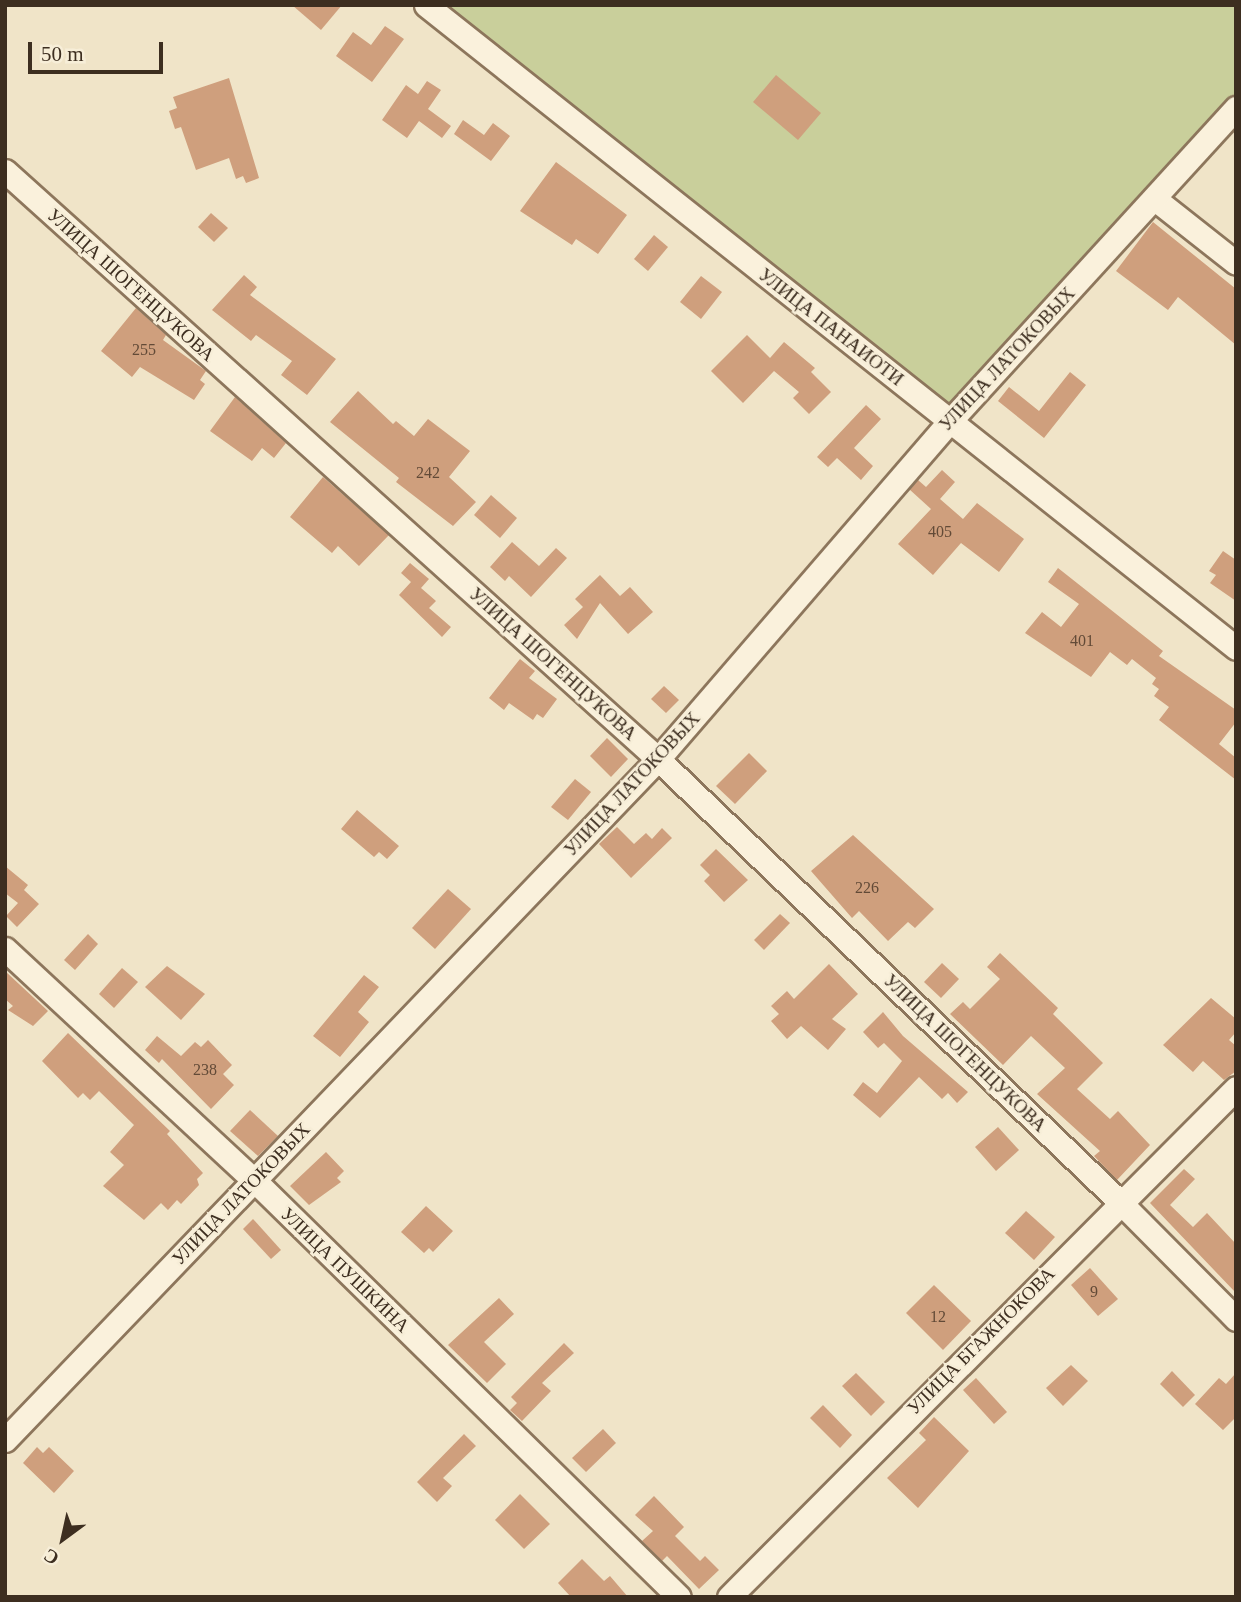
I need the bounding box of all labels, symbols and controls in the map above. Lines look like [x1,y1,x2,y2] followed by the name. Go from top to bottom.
[32,28,166,72] scale bar
[41,42,84,66] text: 50 m
[43,204,219,366] street label: УЛИЦА ШОГЕНЦУКОВА
[754,263,908,391] street label: УЛИЦА ПАНАИОТИ
[934,282,1080,436] street label: УЛИЦА ЛАТОКОВЫХ
[132,340,156,360] house number: 255
[416,463,440,483] house number: 242
[928,522,952,542] house number: 405
[465,583,641,745] street label: УЛИЦА ШОГЕНЦУКОВА
[1070,631,1094,651] house number: 401
[559,707,705,861] street label: УЛИЦА ЛАТОКОВЫХ
[855,878,879,898] house number: 226
[879,969,1051,1137] street label: УЛИЦА ШОГЕНЦУКОВА
[193,1060,217,1080] house number: 238
[167,1118,315,1270] street label: УЛИЦА ЛАТОКОВЫХ
[276,1203,414,1337] street label: УЛИЦА ПУШКИНА
[902,1262,1060,1420] street label: УЛИЦА БГАЖНОКОВА
[1090,1282,1098,1302] house number: 9
[930,1307,946,1327] house number: 12
[28,1504,98,1574] north arrow
[40,1544,63,1570] text: С

